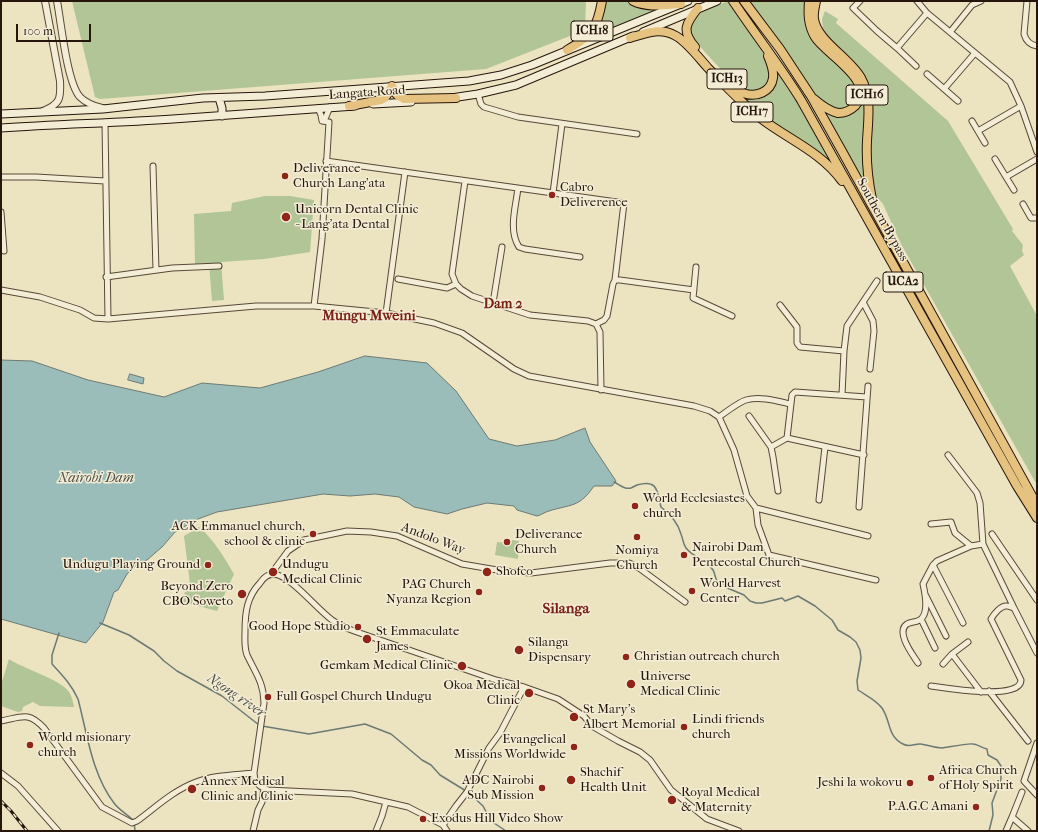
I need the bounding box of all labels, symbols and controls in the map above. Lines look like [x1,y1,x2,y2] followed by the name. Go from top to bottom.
[18,16,93,42] scale bar
[571,21,613,41] road number: ICH18
[23,24,53,38] text: 100 m
[707,69,747,89] road number: ICH13
[328,83,406,103] street label: Langata Road
[846,85,888,105] road number: ICH16
[731,102,773,122] road number: ICH17
[293,161,385,192] place label: Deliverance Church Lang'ata
[280,171,290,181] marker: Deliverance Church Lang'ata
[853,176,911,264] street label: Southern Bypass
[560,180,628,211] place label: Cabro Deliverence
[547,190,557,200] marker: Cabro Deliverence
[295,202,419,233] place label: Unicorn Dental Clinic - Lang'ata Dental
[280,211,292,223] marker: Unicorn Dental Clinic - Lang'ata Dental
[883,272,923,292] road number: UCA2
[484,297,522,313] district label: Dam 2
[322,309,416,325] district label: Mungu Mweini
[58,471,134,487] water label: Nairobi Dam
[643,491,745,522] place label: World Ecclesiastes church
[630,501,640,511] marker: World Ecclesiastes church
[172,519,305,550] place label: ACK Emmanuel church, school & clinic
[399,520,467,558] street label: Andolo Way
[515,527,582,558] place label: Deliverance Church
[308,529,318,539] marker: ACK Emmanuel church, school & clinic
[632,532,642,542] marker: Nomiya Church
[502,537,512,547] marker: Deliverance Church
[692,540,800,571] place label: Nairobi Dam Pentecostal Church
[615,543,659,574] place label: Nomiya Church
[679,550,689,560] marker: Nairobi Dam Pentecostal Church
[62,557,200,573] place label: Undugu Playing Ground
[282,557,362,588] place label: Undugu Medical Clinic
[203,560,213,570] marker: Undugu Playing Ground
[496,564,533,580] place label: Shofco
[267,566,279,578] marker: Undugu Medical Clinic
[481,566,493,578] marker: Shofco
[700,576,781,607] place label: World Harvest Center
[386,577,471,608] place label: PAG Church Nyanza Region
[161,579,233,610] place label: Beyond Zero CBO Soweto
[687,586,697,596] marker: World Harvest Center
[474,587,484,597] marker: PAG Church Nyanza Region
[236,588,248,600] marker: Beyond Zero CBO Soweto
[543,600,589,618] district label: Silanga
[249,619,350,635] place label: Good Hope Studio
[353,622,363,632] marker: Good Hope Studio
[376,624,459,655] place label: St Emmaculate James
[361,633,373,645] marker: St Emmaculate James
[528,635,591,666] place label: Silanga Dispensary
[513,644,525,656] marker: Silanga Dispensary
[634,649,780,665] place label: Christian outreach church
[621,652,631,662] marker: Christian outreach church
[320,658,453,674] place label: Gemkam Medical Clinic
[456,660,468,672] marker: Gemkam Medical Clinic
[640,669,720,700] place label: Universe Medical Clinic
[203,670,269,722] water label: Ngong river
[444,678,520,709] place label: Okoa Medical Clinic
[625,678,637,690] marker: Universe Medical Clinic
[523,687,535,699] marker: Okoa Medical Clinic
[276,689,432,705] place label: Full Gospel Church Undugu
[263,692,273,702] marker: Full Gospel Church Undugu
[583,702,676,733] place label: St Mary's Albert Memorial
[568,711,580,723] marker: St Mary's Albert Memorial
[692,712,764,743] place label: Lindi friends church
[679,722,689,732] marker: Lindi friends church
[38,730,131,761] place label: World misionary church
[454,732,566,763] place label: Evangelical Missions Worldwide
[25,740,35,750] marker: World misionary church
[569,742,579,752] marker: Evangelical Missions Worldwide
[939,763,1017,794] place label: Africa Church of Holy Spirit
[580,765,647,796] place label: Shachif Health Unit
[462,773,534,804] place label: ADC Nairobi Sub Mission
[926,773,936,783] marker: Africa Church of Holy Spirit
[201,774,294,805] place label: Annex Medical Clinic and Clinic
[565,774,577,786] marker: Shachif Health Unit
[817,775,902,791] place label: Jeshi la wokovu
[905,778,915,788] marker: Jeshi la wokovu
[186,783,198,795] marker: Annex Medical Clinic and Clinic
[537,783,547,793] marker: ADC Nairobi Sub Mission
[681,785,760,816] place label: Royal Medical & Maternity
[666,794,678,806] marker: Royal Medical & Maternity
[888,799,968,815] place label: P.A.G.C Amani
[971,802,981,812] marker: P.A.G.C Amani
[431,811,563,827] place label: Exodus Hill Video Show
[418,814,428,824] marker: Exodus Hill Video Show

